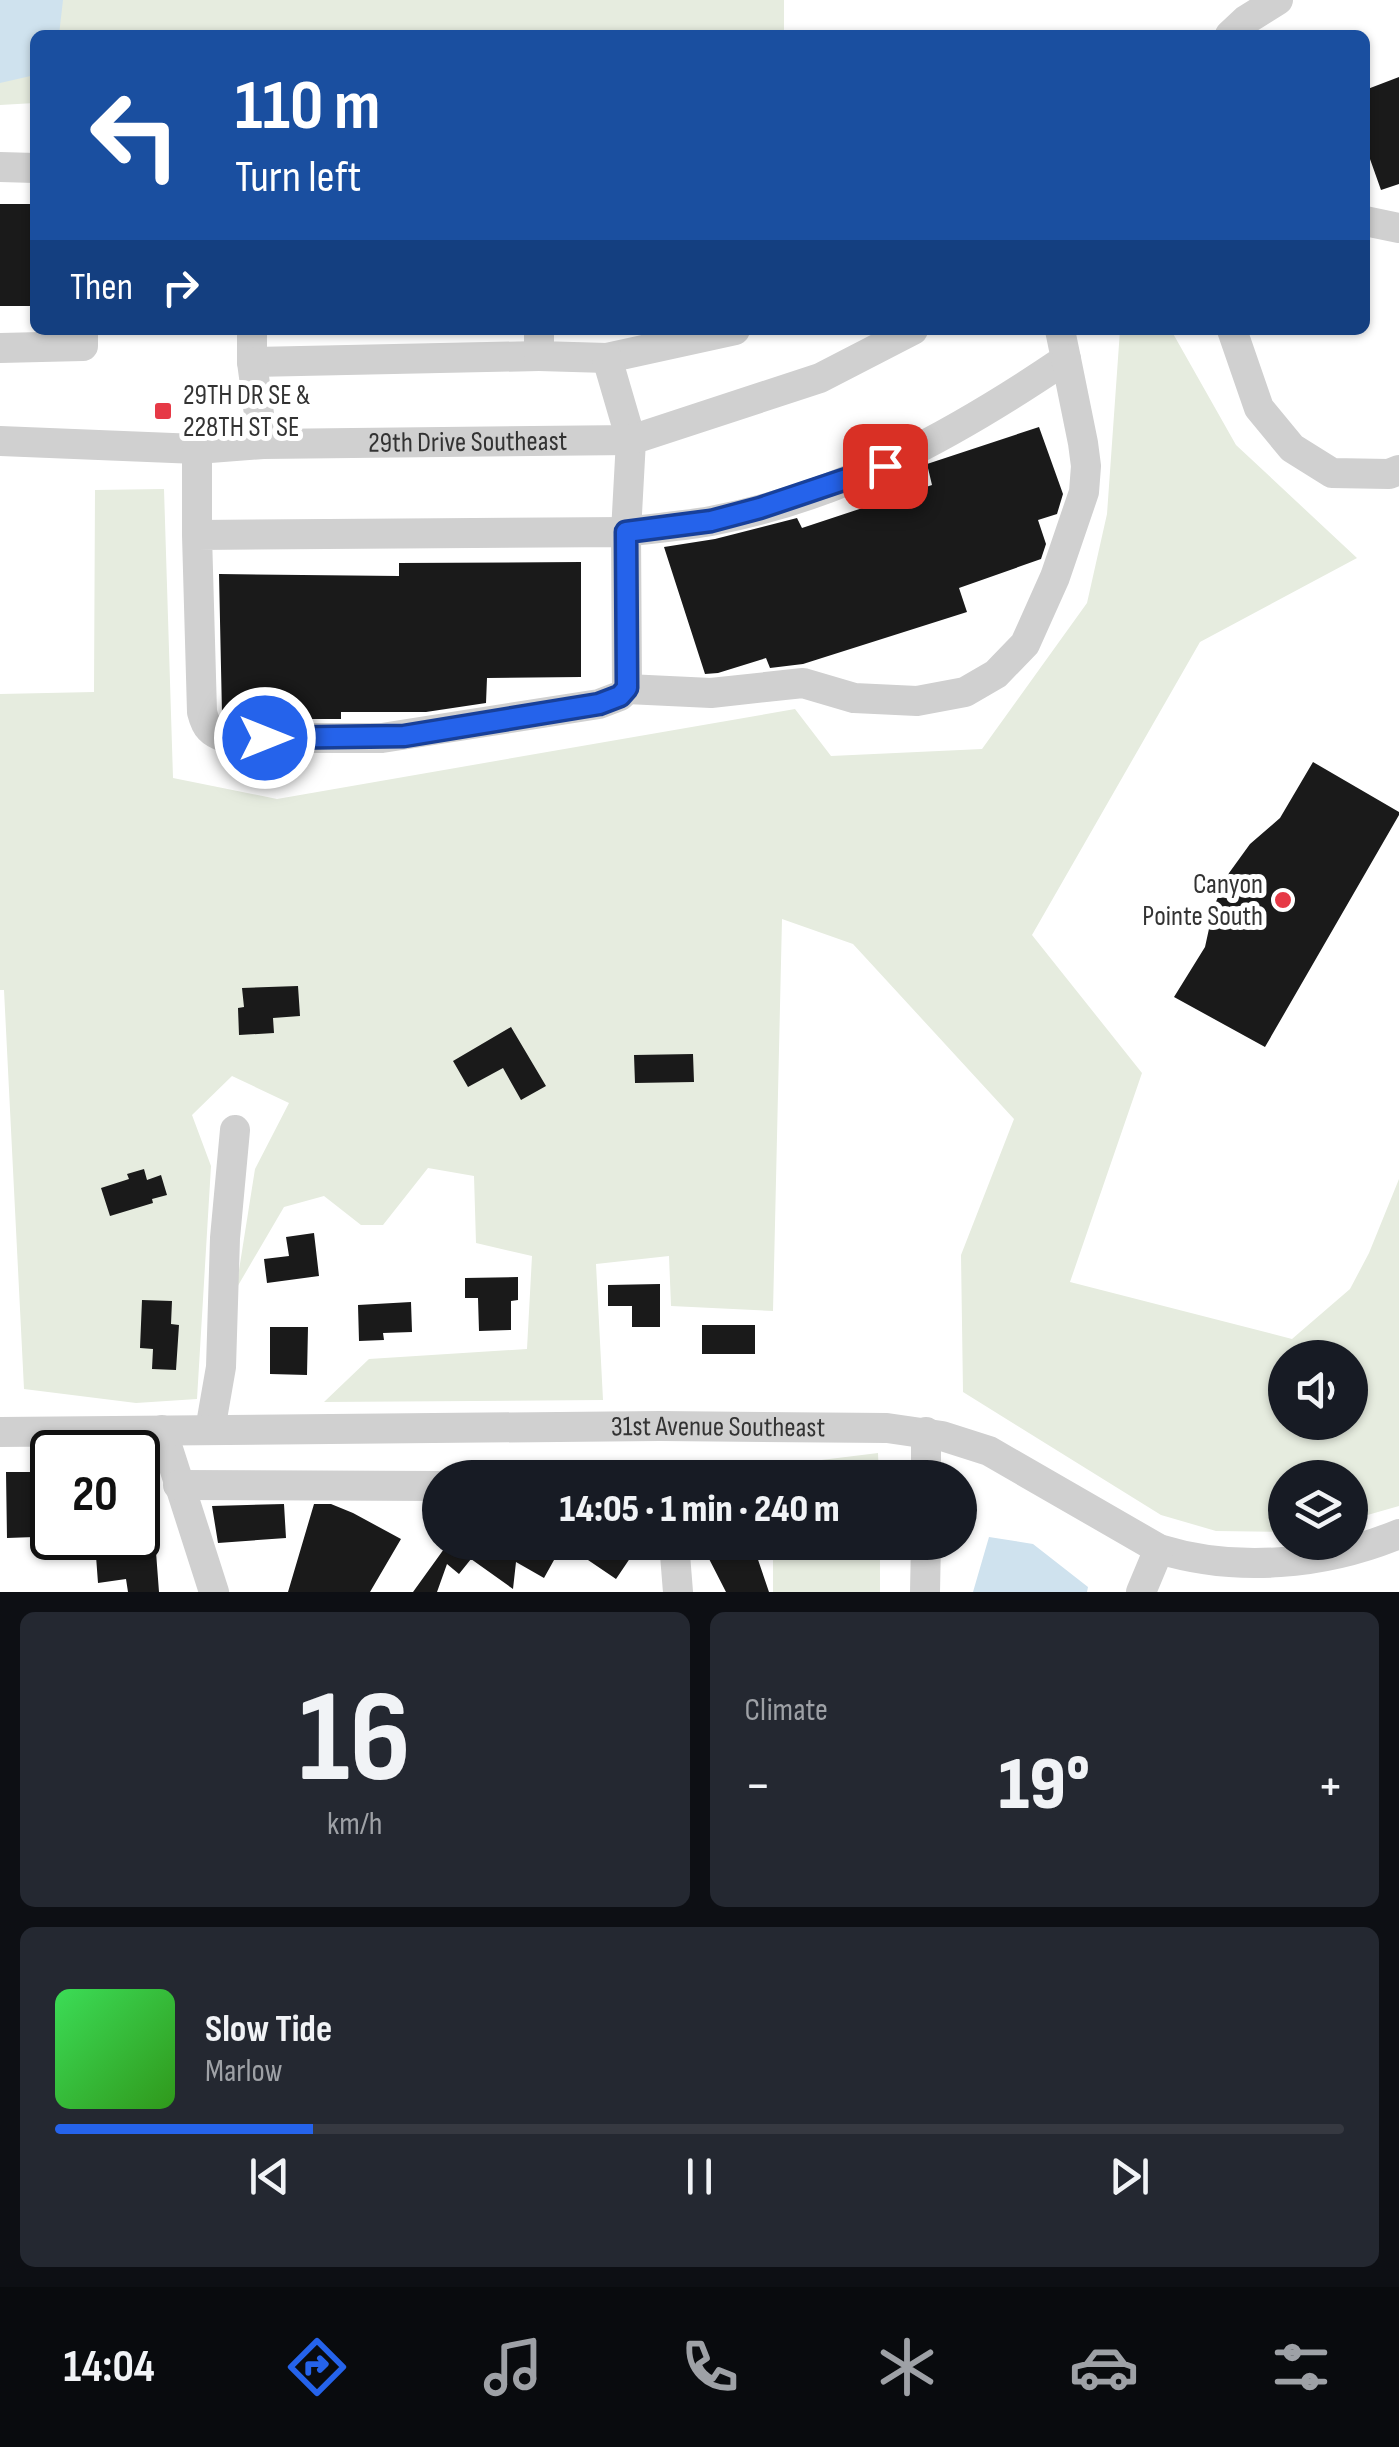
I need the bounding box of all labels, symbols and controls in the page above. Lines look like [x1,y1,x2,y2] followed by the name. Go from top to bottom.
[235,65,381,149] text: 110 m
[70,70,200,200] icon: left
[235,150,361,205] text: Turn left
[153,260,208,315] icon: right
[70,265,133,310] text: Then
[183,379,310,444] place label: 29TH DR SE & 228TH ST SE
[152,400,174,422] marker: 29TH DR SE & 228TH ST SE
[368,424,567,459] street label: 29th Drive Southeast
[843,424,928,509] pin
[858,439,913,494] icon: arrive
[213,686,317,790] position arrow
[1142,868,1263,933] place label: Canyon Pointe South
[1272,889,1294,911] marker: Canyon Pointe South
[1268,1340,1368,1560] map controls
[1268,1340,1368,1440] button: sound
[611,1409,825,1444] street label: 31st Avenue Southeast
[30,1430,160,1560] speed limit sign: 20
[1268,1460,1368,1560] button: layers
[559,1487,840,1532] text: 14:05 · 1 min · 240 m
[299,1662,411,1818] text: 16
[745,1691,828,1730] text: Climate
[999,1740,1090,1831] text: 19°
[745,1753,771,1820] text: −
[1317,1753,1344,1820] text: +
[327,1805,382,1844] text: km/h
[205,2007,332,2052] text: Slow Tide
[205,2052,283,2091] text: Marlow
[242,2149,297,2204] icon: previous
[672,2149,727,2204] icon: pause
[1102,2149,1157,2204] icon: next
[282,2332,352,2402] icon: directions
[478,2332,548,2402] icon: music
[675,2332,745,2402] icon: phone
[872,2332,942,2402] icon: climate
[1069,2332,1139,2402] icon: car
[1266,2332,1336,2402] icon: filters
[63,2340,155,2395] text: 14:04

